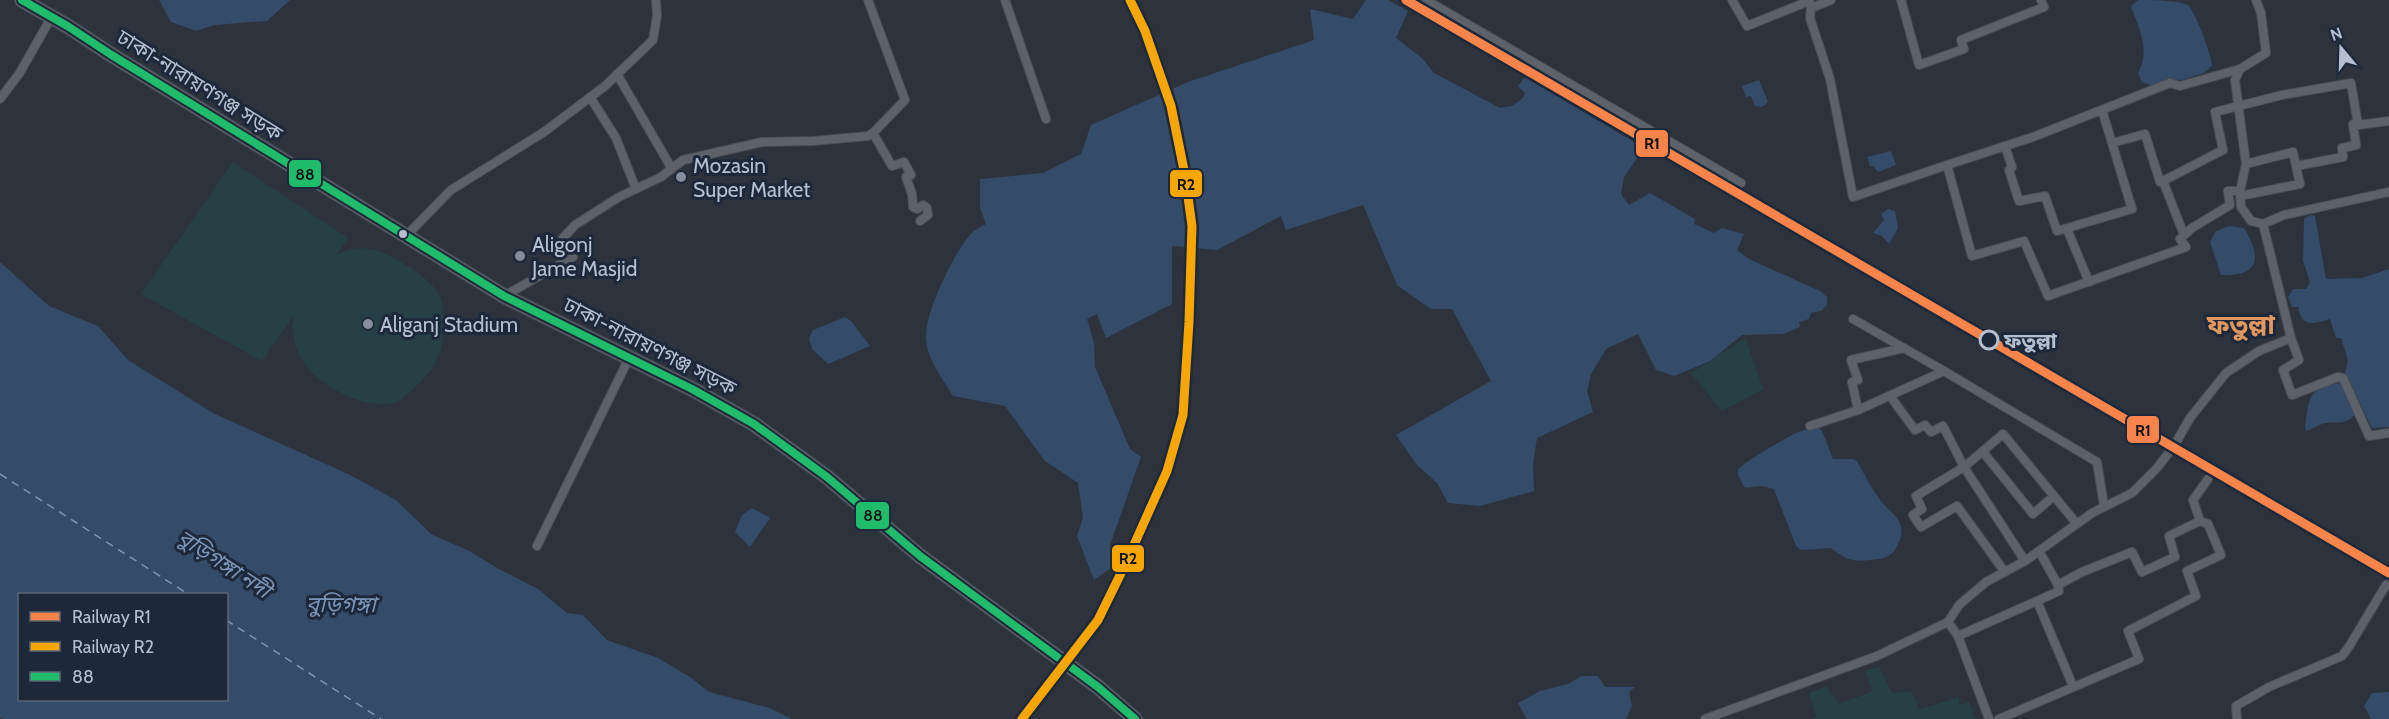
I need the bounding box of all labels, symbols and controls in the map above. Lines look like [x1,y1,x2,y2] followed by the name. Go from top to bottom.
[2311,18,2371,78] north arrow
[112,23,288,147] street label: ঢাকা-নারায়ণগঞ্জ সড়ক
[2328,23,2345,45] text: N
[1635,129,1669,158] line badge: R1
[1644,134,1660,153] text: R1
[693,153,810,202] place label: Mozasin Super Market
[288,159,322,188] line badge: 88
[295,165,315,184] text: 88
[1169,169,1203,198] line badge: R2
[674,170,688,184] marker: Mozasin Super Market
[1177,175,1195,194] text: R2
[397,228,409,240] unlabelled marker
[531,232,637,282] place label: Aligonj Jame Masjid
[513,249,527,263] marker: Aligonj Jame Masjid
[559,291,741,401] street label: ঢাকা-নারায়ণগঞ্জ সড়ক
[2206,308,2275,342] district label: ফতুল্লা
[380,312,518,338] place label: Aliganj Stadium
[361,317,375,331] marker: Aliganj Stadium
[2003,328,2058,353] place label: ফতুল্লা
[1979,330,1999,350] marker: ফতুল্লা
[2126,415,2160,444] line badge: R1
[2135,421,2151,440] text: R1
[855,501,890,530] line badge: 88
[863,506,883,525] text: 88
[172,524,279,606] water label: বুড়িগঙ্গা নদী
[1111,544,1145,573] line badge: R2
[1119,549,1137,568] text: R2
[306,591,380,618] water label: বুড়িগঙ্গা
[18,593,228,701] legend
[72,606,151,628] text: Railway R1
[72,636,154,658] text: Railway R2
[72,666,94,688] text: 88

